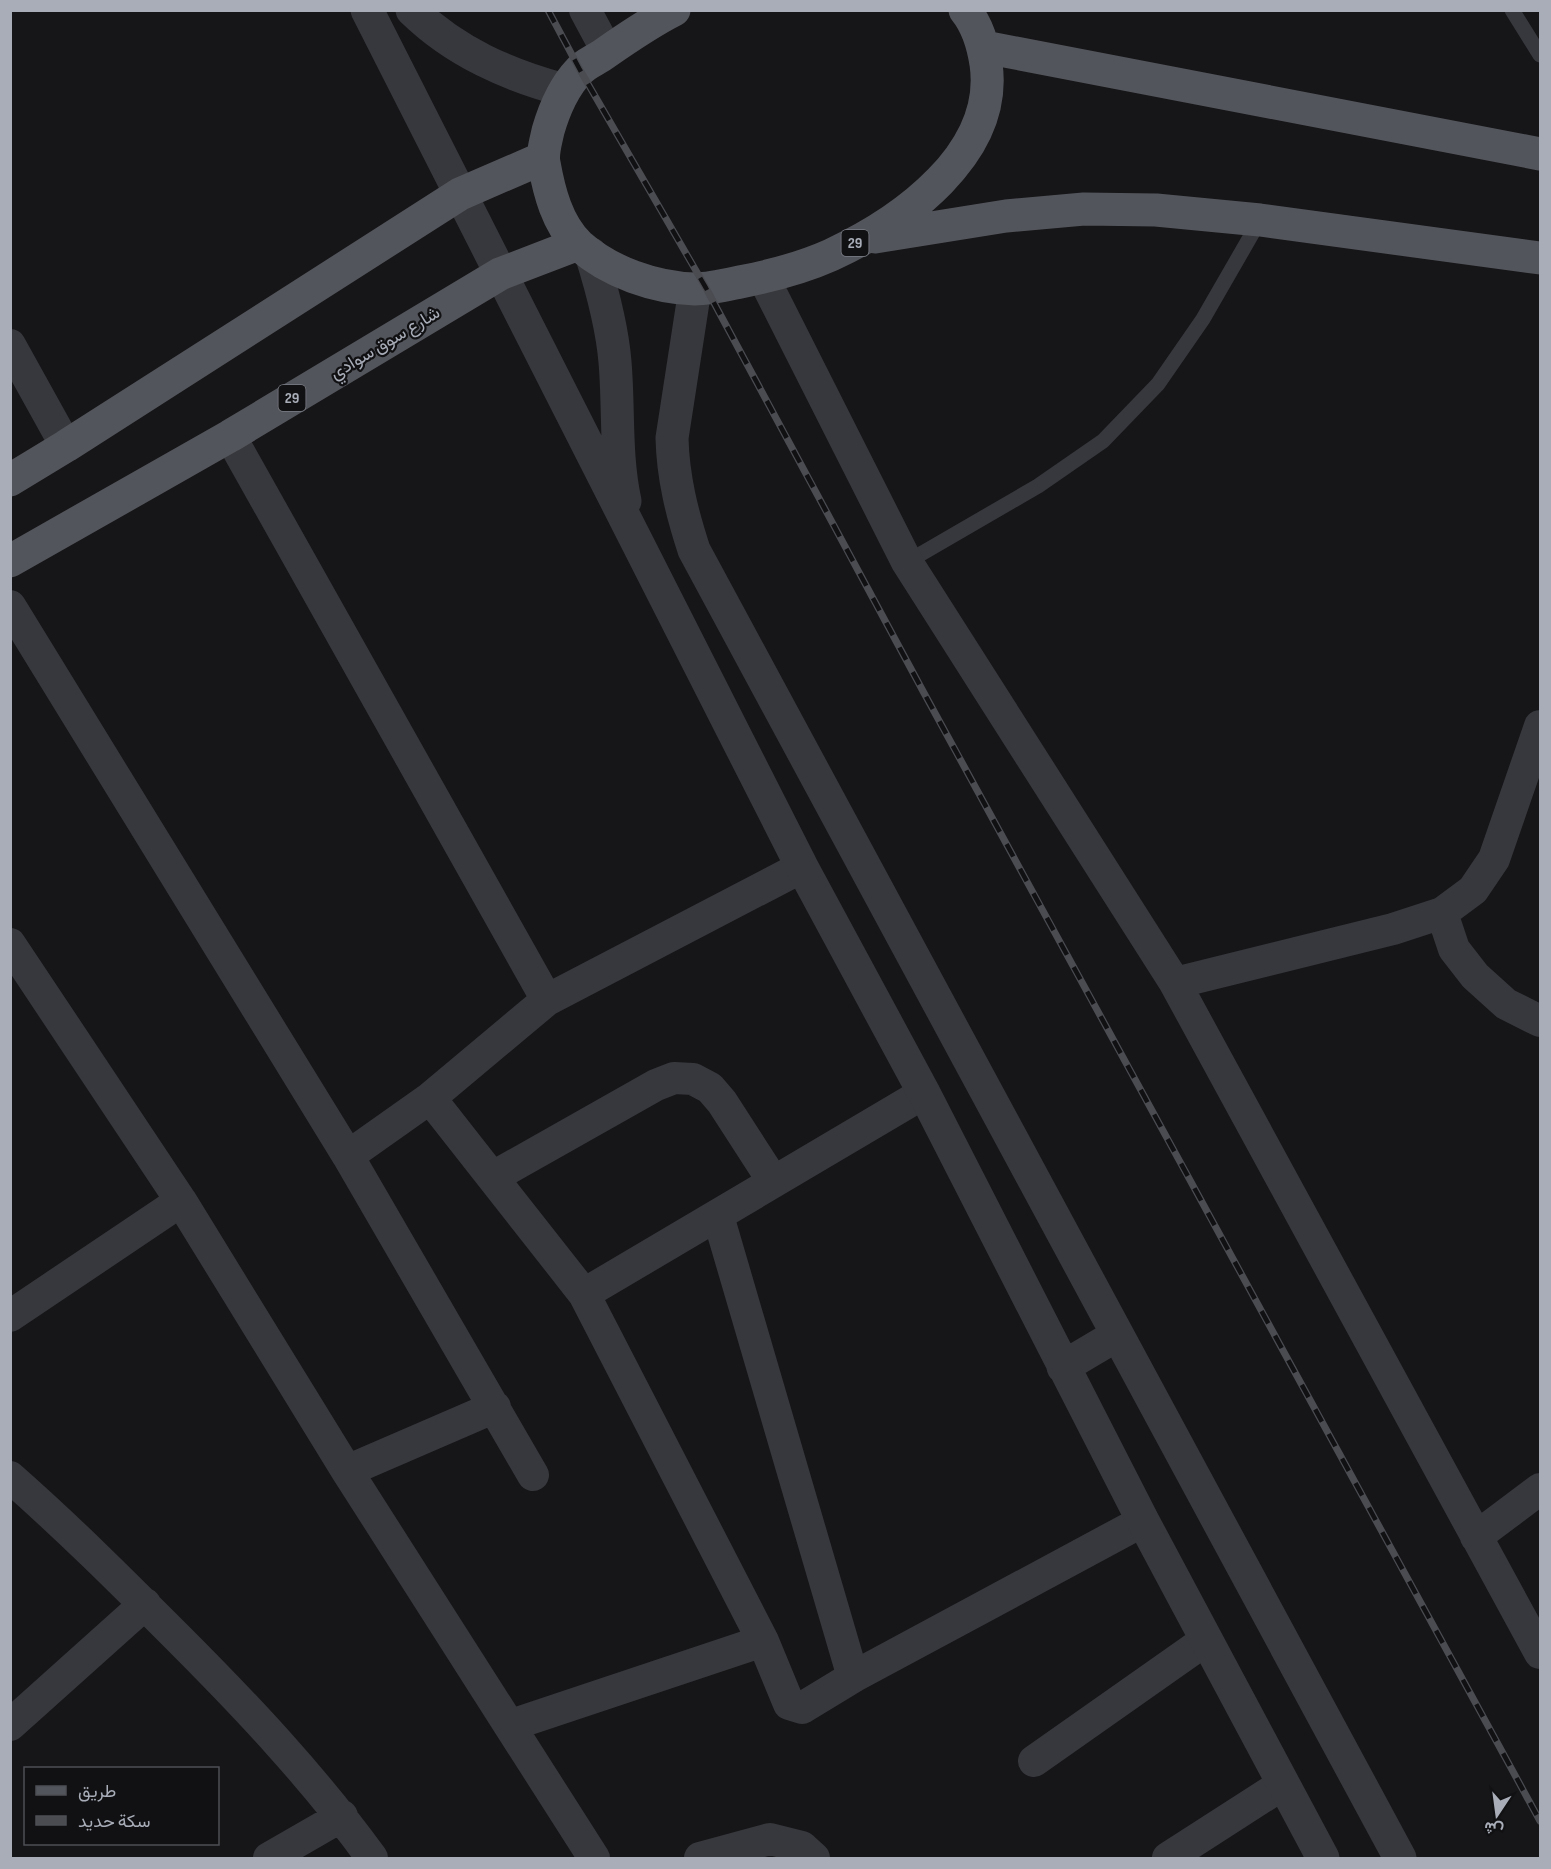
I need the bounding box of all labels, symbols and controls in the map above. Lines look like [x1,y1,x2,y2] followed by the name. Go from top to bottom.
[842,230,868,256] road number: 29
[326,302,446,387] street label: شارع سوق سوادي
[278,385,306,411] road number: 29
[24,1767,219,1845] legend
[78,1781,116,1802] text: طريق
[1467,1785,1527,1845] north arrow
[78,1811,150,1832] text: سكة حديد
[1482,1817,1505,1840] text: ش

